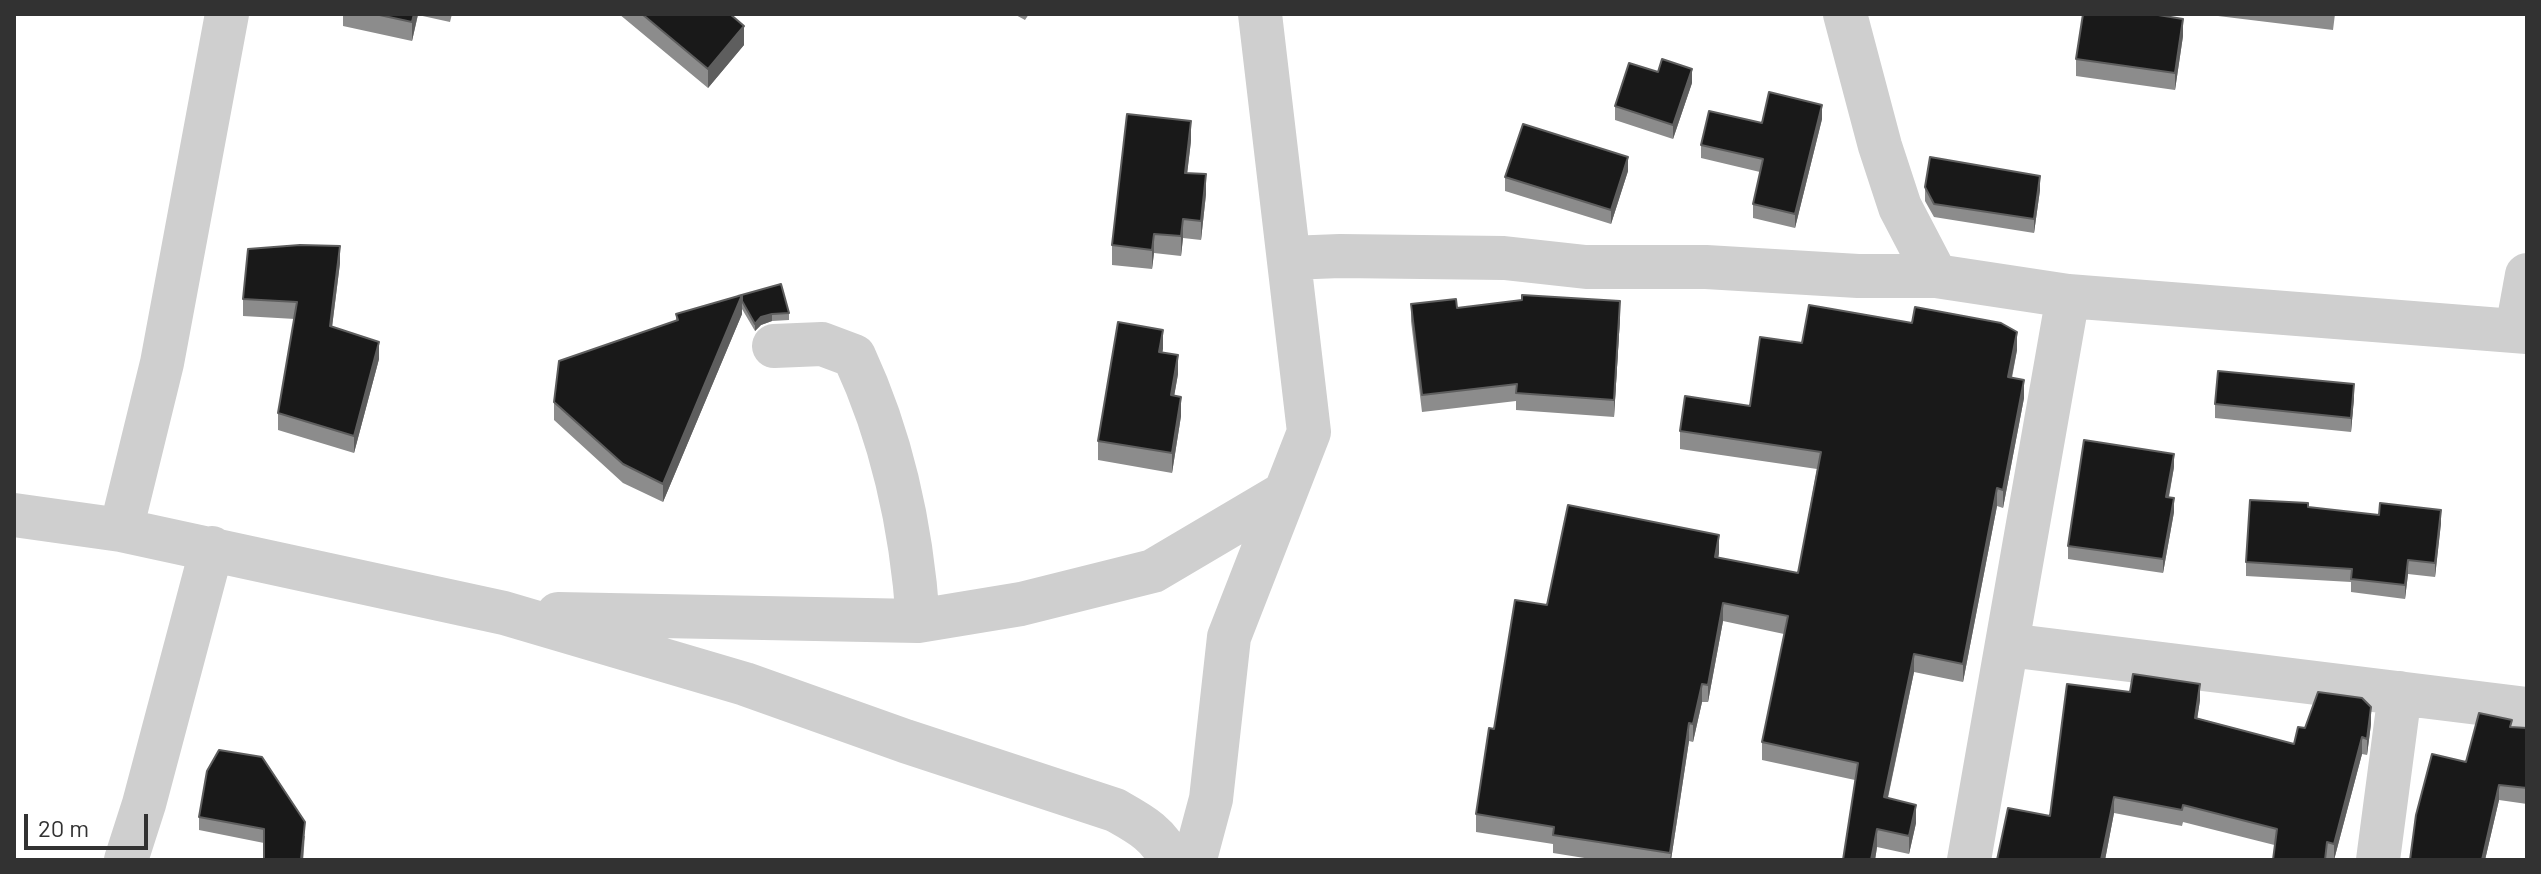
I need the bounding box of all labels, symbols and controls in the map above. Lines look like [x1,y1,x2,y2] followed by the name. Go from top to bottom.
[28,798,152,848] scale bar
[38,813,89,842] text: 20 m

